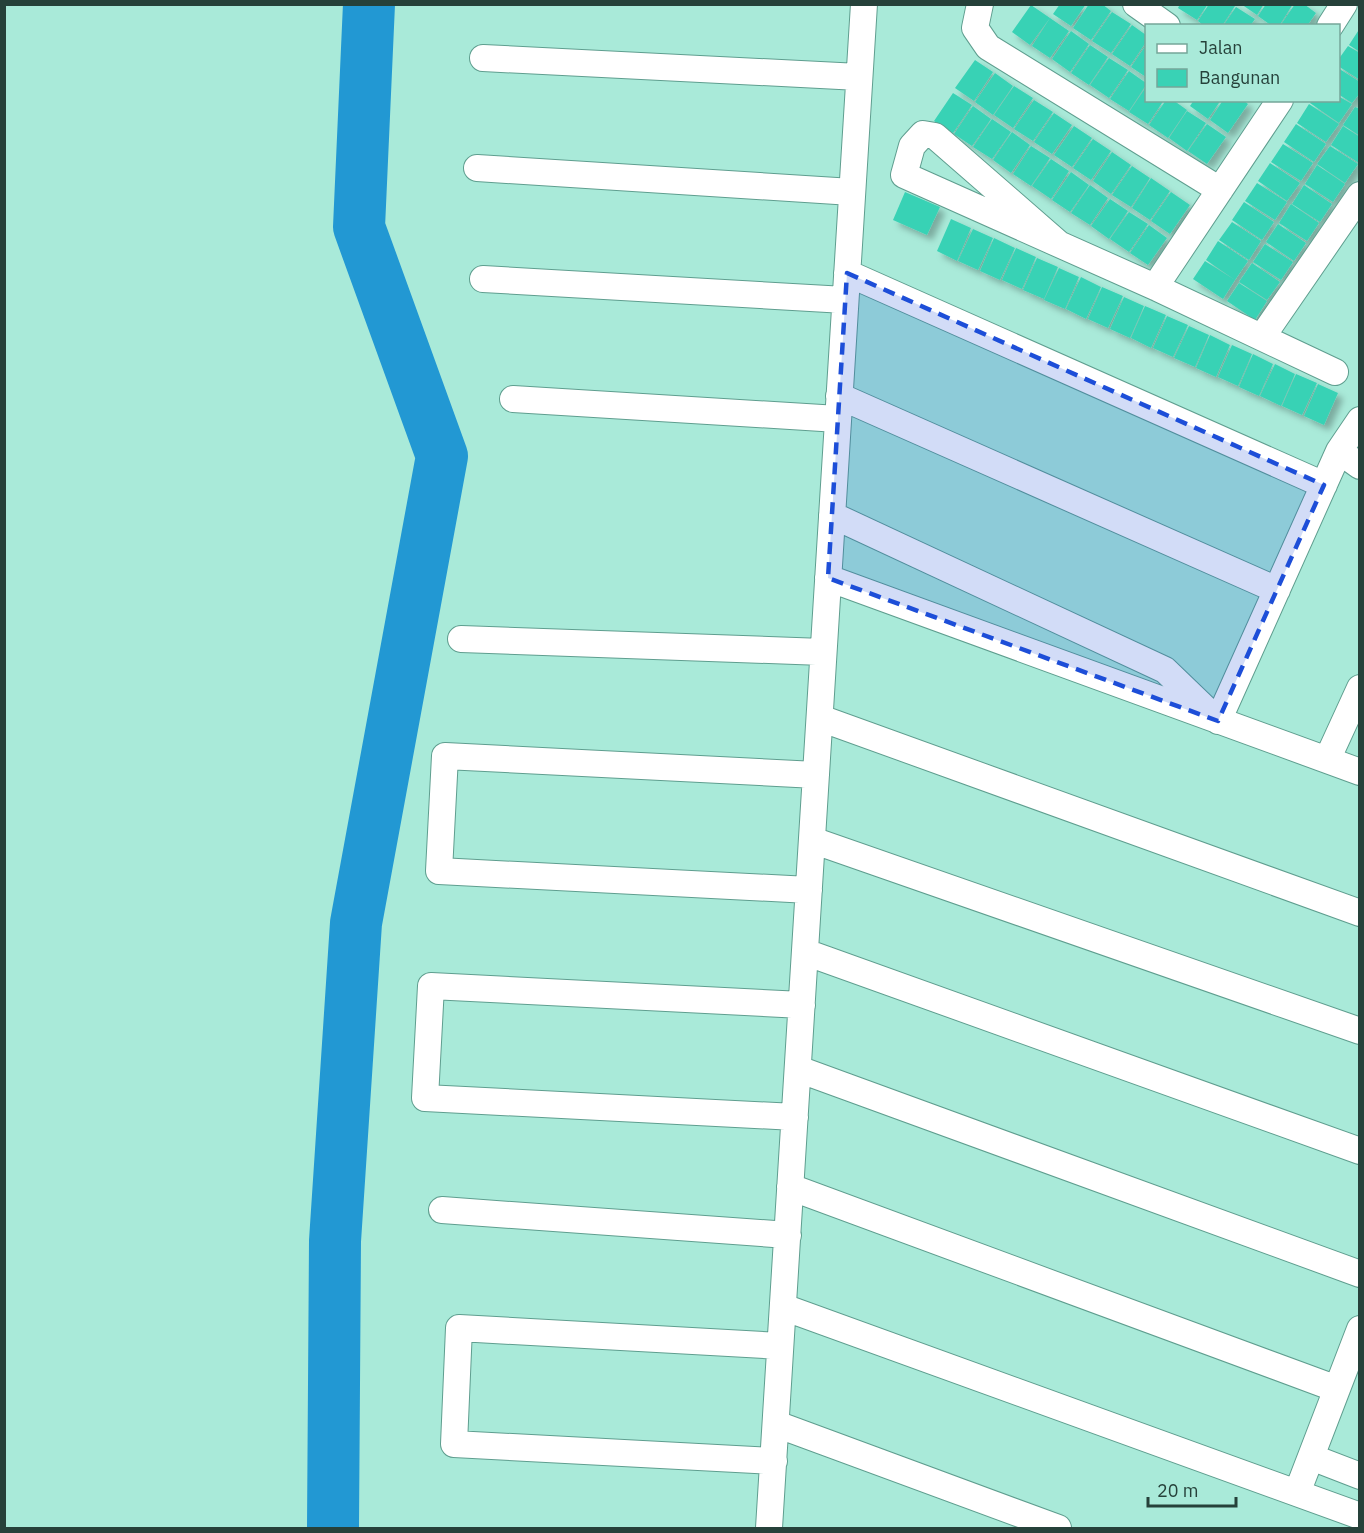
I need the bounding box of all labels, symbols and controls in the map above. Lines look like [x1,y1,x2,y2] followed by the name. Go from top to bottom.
[1145,24,1340,102] legend
[1199,36,1243,59] text: Jalan
[1199,66,1280,89] text: Bangunan
[1148,1470,1236,1508] scale bar
[1157,1479,1199,1502] text: 20 m

